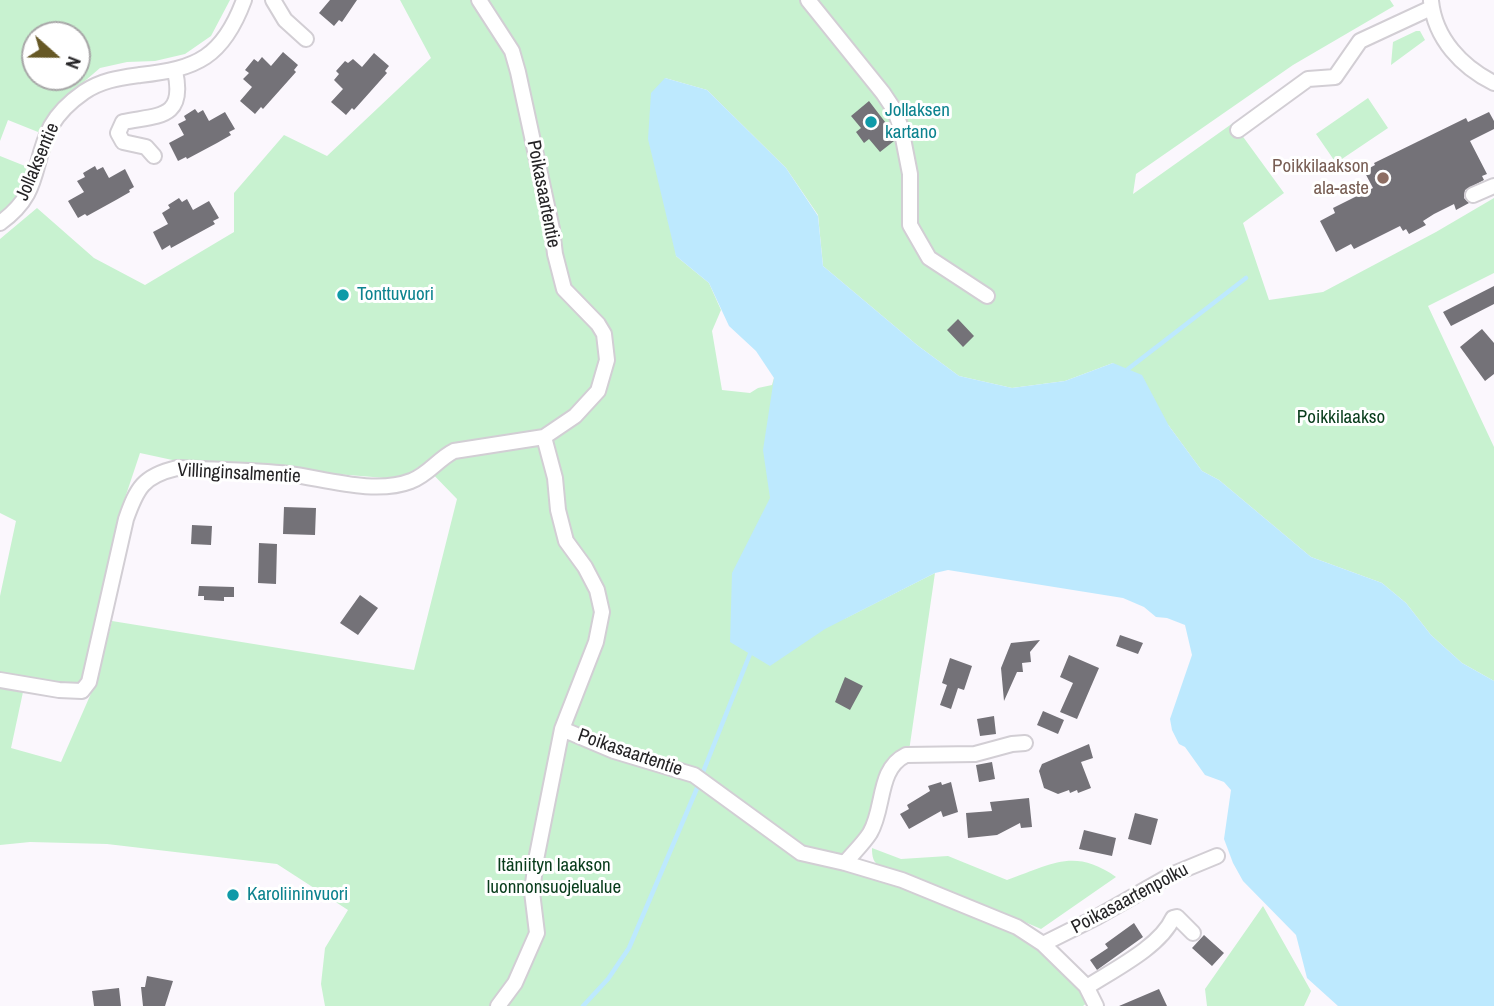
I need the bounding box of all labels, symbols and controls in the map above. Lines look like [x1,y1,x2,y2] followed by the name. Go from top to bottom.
[21,21,91,91] north arrow
[60,53,88,73] text: N
[885,100,950,144] place label: Jollaksen kartano
[863,114,879,130] marker: Jollaksen kartano
[11,120,65,204] street label: Jollaksentie
[521,138,565,250] street label: Poikasaartentie
[1272,156,1369,200] place label: Poikkilaakson ala-aste
[1375,170,1391,186] marker: Poikkilaakson ala-aste
[357,284,434,306] place label: Tonttuvuori
[335,287,351,303] marker: Tonttuvuori
[1297,407,1385,429] park label: Poikkilaakso
[177,459,301,489] street label: Villinginsalmentie
[575,724,685,782] street label: Poikasaartentie
[487,855,621,899] park label: Itäniityn laakson luonnonsuojelualue
[1068,859,1192,939] street label: Poikasaartenpolku
[247,884,348,906] place label: Karoliininvuori
[225,887,241,903] marker: Karoliininvuori

